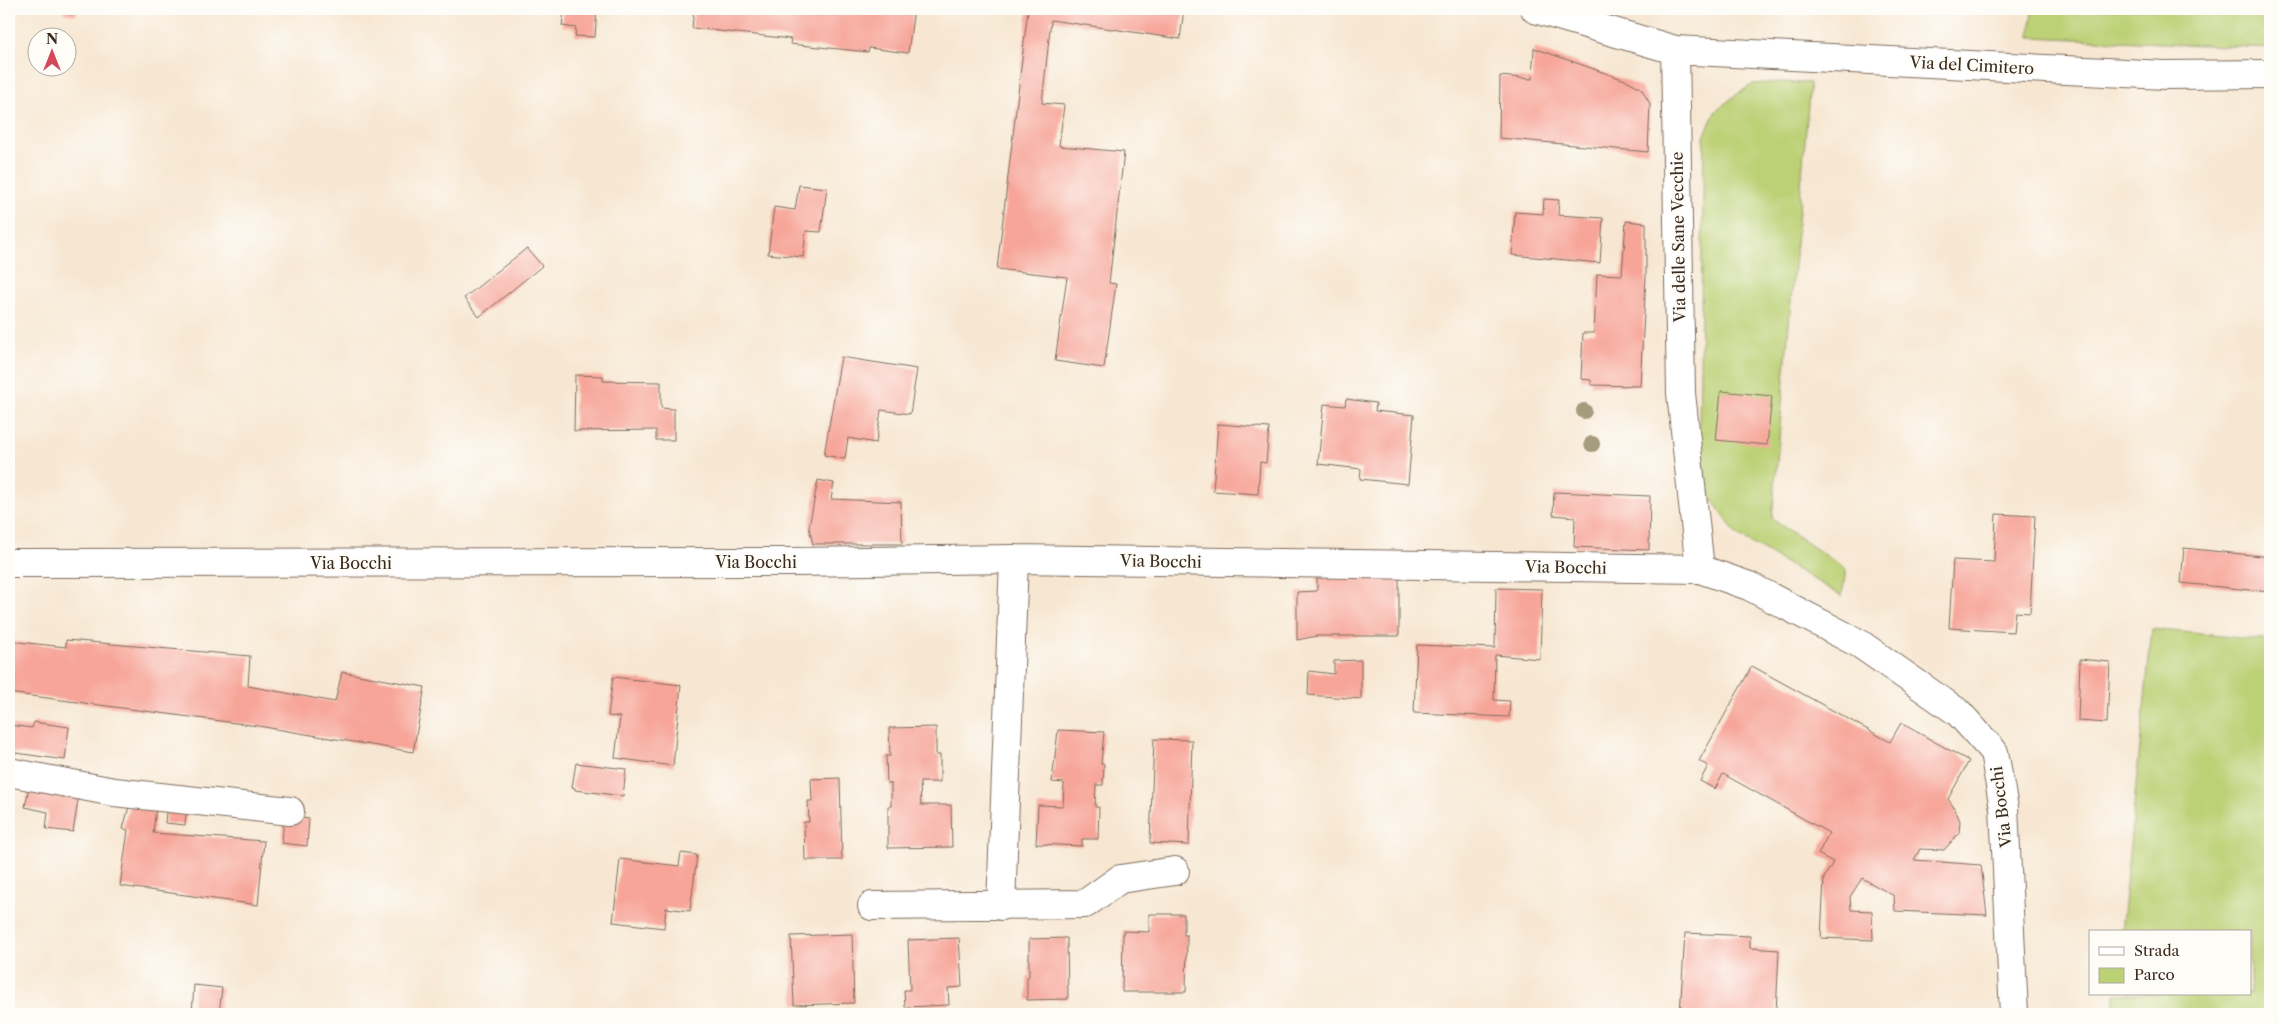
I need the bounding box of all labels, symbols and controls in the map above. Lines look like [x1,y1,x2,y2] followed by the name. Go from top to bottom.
[28,28,78,78] north arrow
[46,30,58,48] text: N
[1908,52,2035,78] street label: Via del Cimitero
[1667,151,1690,323] street label: Via delle Sane Vecchie
[1119,550,1202,572] street label: Via Bocchi
[714,552,797,572] street label: Via Bocchi
[309,553,392,573] street label: Via Bocchi
[1524,556,1607,578] street label: Via Bocchi
[1986,765,2016,850] street label: Via Bocchi
[2089,930,2252,996] legend
[2134,941,2180,960] text: Strada
[2134,965,2175,984] text: Parco

